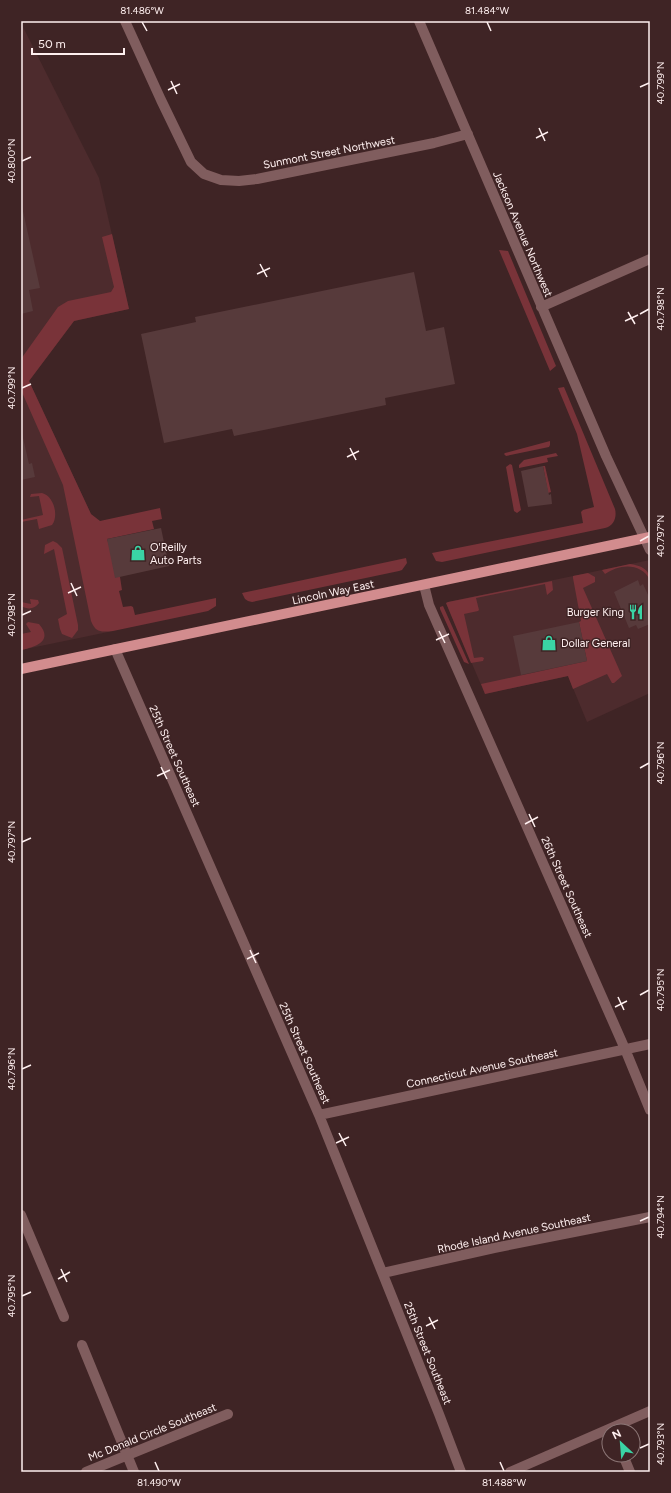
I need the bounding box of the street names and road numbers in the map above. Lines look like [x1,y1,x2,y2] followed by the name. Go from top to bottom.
[262,133,396,172] street label: Sunmont Street Northwest
[490,169,555,299] street label: Jackson Avenue Northwest
[291,577,375,608] street label: Lincoln Way East
[146,704,203,809] street label: 25th Street Southeast
[538,835,595,940] street label: 26th Street Southeast
[276,1001,333,1106] street label: 25th Street Southeast
[405,1046,559,1091] street label: Connecticut Avenue Southeast
[436,1211,592,1256] street label: Rhode Island Avenue Southeast
[401,1300,454,1406] street label: 25th Street Southeast
[86,1401,218,1464] street label: Mc Donald Circle Southeast

